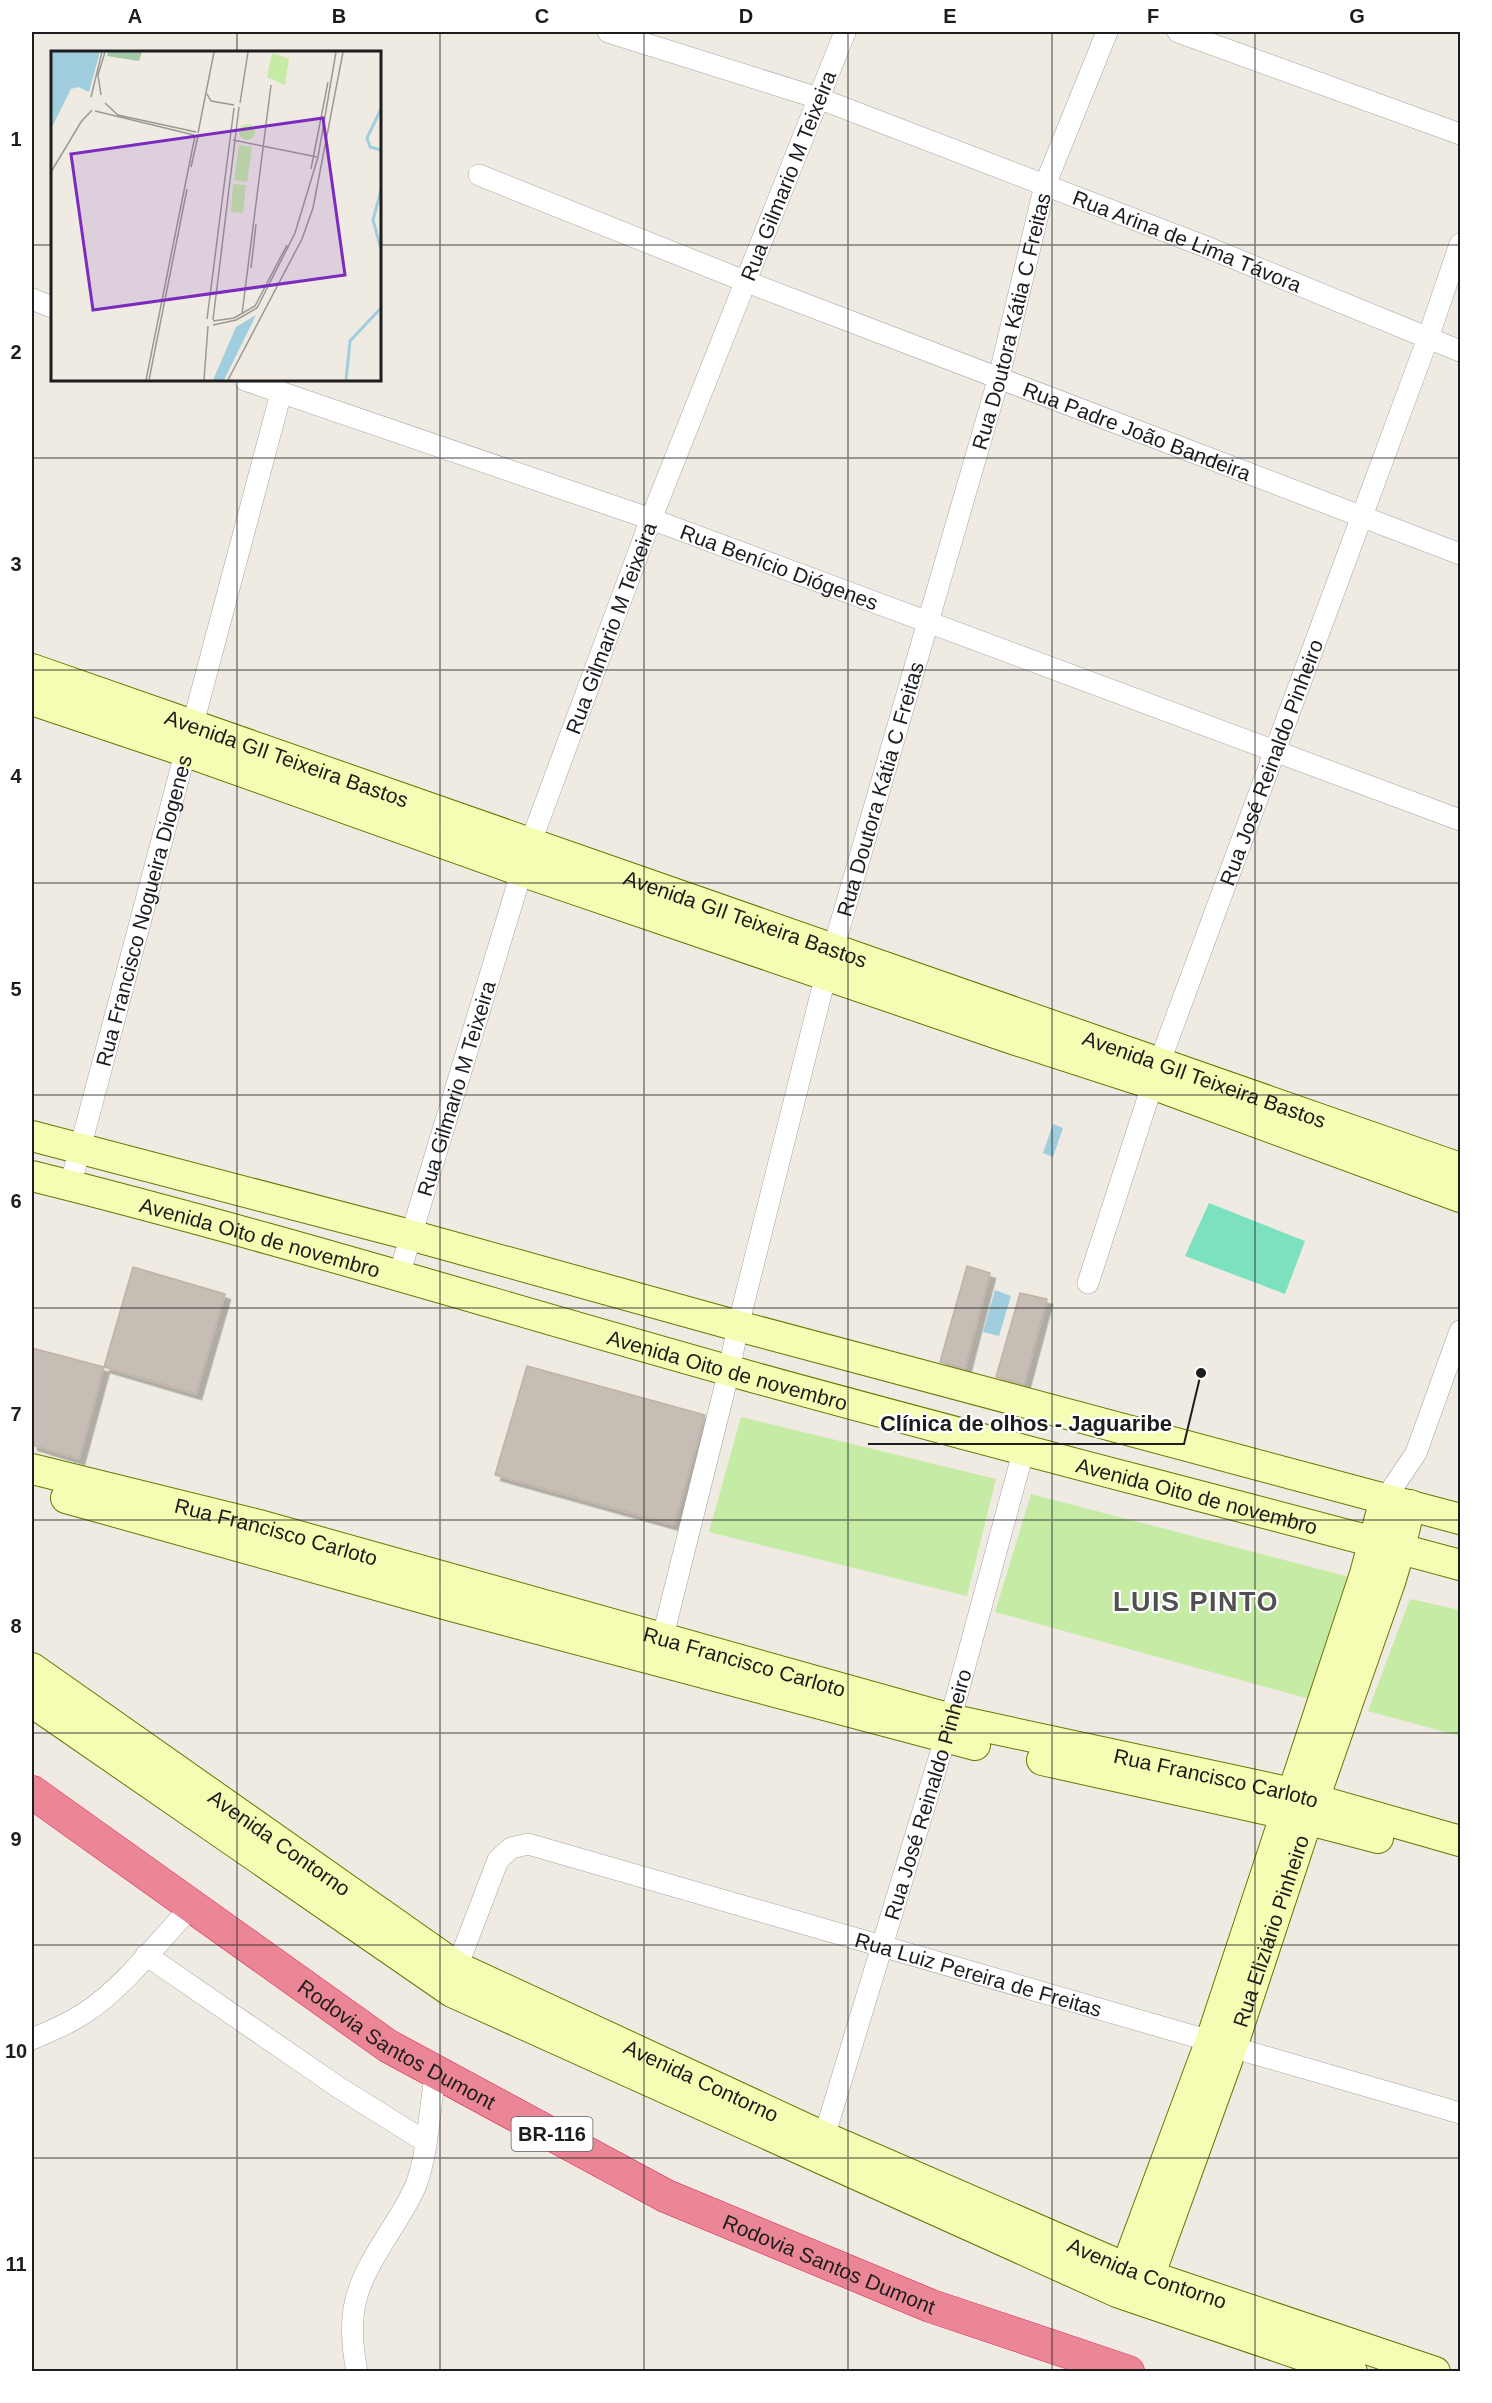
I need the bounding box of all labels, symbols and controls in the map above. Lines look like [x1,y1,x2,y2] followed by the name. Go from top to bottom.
[128,5,142,27] text: A
[332,5,346,27] text: B
[535,5,549,27] text: C
[739,5,753,27] text: D
[943,5,957,27] text: E
[1147,5,1159,27] text: F
[1349,5,1365,27] text: G
[51,51,381,381] inset map
[736,67,840,284] street label: Rua Gilmario M Teixeira
[10,128,22,150] text: 1
[1070,185,1305,296] street label: Rua Arina de Lima Távora
[967,190,1054,452] street label: Rua Doutora Kátia C Freitas
[10,341,22,363] text: 2
[1020,377,1254,485] street label: Rua Padre João Bandeira
[561,519,660,737] street label: Rua Gilmario M Teixeira
[677,519,881,614] street label: Rua Benício Diógenes
[10,553,22,575] text: 3
[1215,636,1327,888] street label: Rua José Reinaldo Pinheiro
[832,659,927,919] street label: Rua Doutora Kátia C Freitas
[162,705,412,811] street label: Avenida GIl Teixeira Bastos
[91,752,196,1069] street label: Rua Francisco Nogueira Diogenes
[10,765,22,787] text: 4
[621,865,870,972] street label: Avenida GIl Teixeira Bastos
[10,978,22,1000] text: 5
[412,978,499,1199] street label: Rua Gilmario M Teixeira
[1080,1026,1329,1132] street label: Avenida GIl Teixeira Bastos
[10,1190,22,1212] text: 6
[137,1193,383,1281] street label: Avenida Oito de novembro
[605,1325,850,1414] street label: Avenida Oito de novembro
[10,1403,22,1425] text: 7
[868,1404,1184,1444] callout: Clínica de olhos - Jaguaribe
[880,1411,1172,1436] text: Clínica de olhos - Jaguaribe
[1074,1453,1320,1538] street label: Avenida Oito de novembro
[172,1493,380,1569] street label: Rua Francisco Carloto
[1113,1587,1279,1617] district label: LUIS PINTO
[10,1615,22,1637] text: 8
[641,1622,848,1700] street label: Rua Francisco Carloto
[879,1666,975,1922] street label: Rua José Reinaldo Pinheiro
[1112,1743,1321,1811] street label: Rua Francisco Carloto
[205,1785,355,1900] street label: Avenida Contorno
[10,1828,22,1850] text: 9
[1228,1832,1313,2030] street label: Rua Eliziário Pinheiro
[852,1928,1105,2021] street label: Rua Luiz Pereira de Freitas
[294,1974,500,2113] street label: Rodovia Santos Dumont
[620,2035,782,2126] street label: Avenida Contorno
[5,2040,27,2062] text: 10
[512,2117,592,2151] road number: BR-116
[720,2209,938,2318] street label: Rodovia Santos Dumont
[1064,2233,1230,2313] street label: Avenida Contorno
[5,2253,27,2275] text: 11

